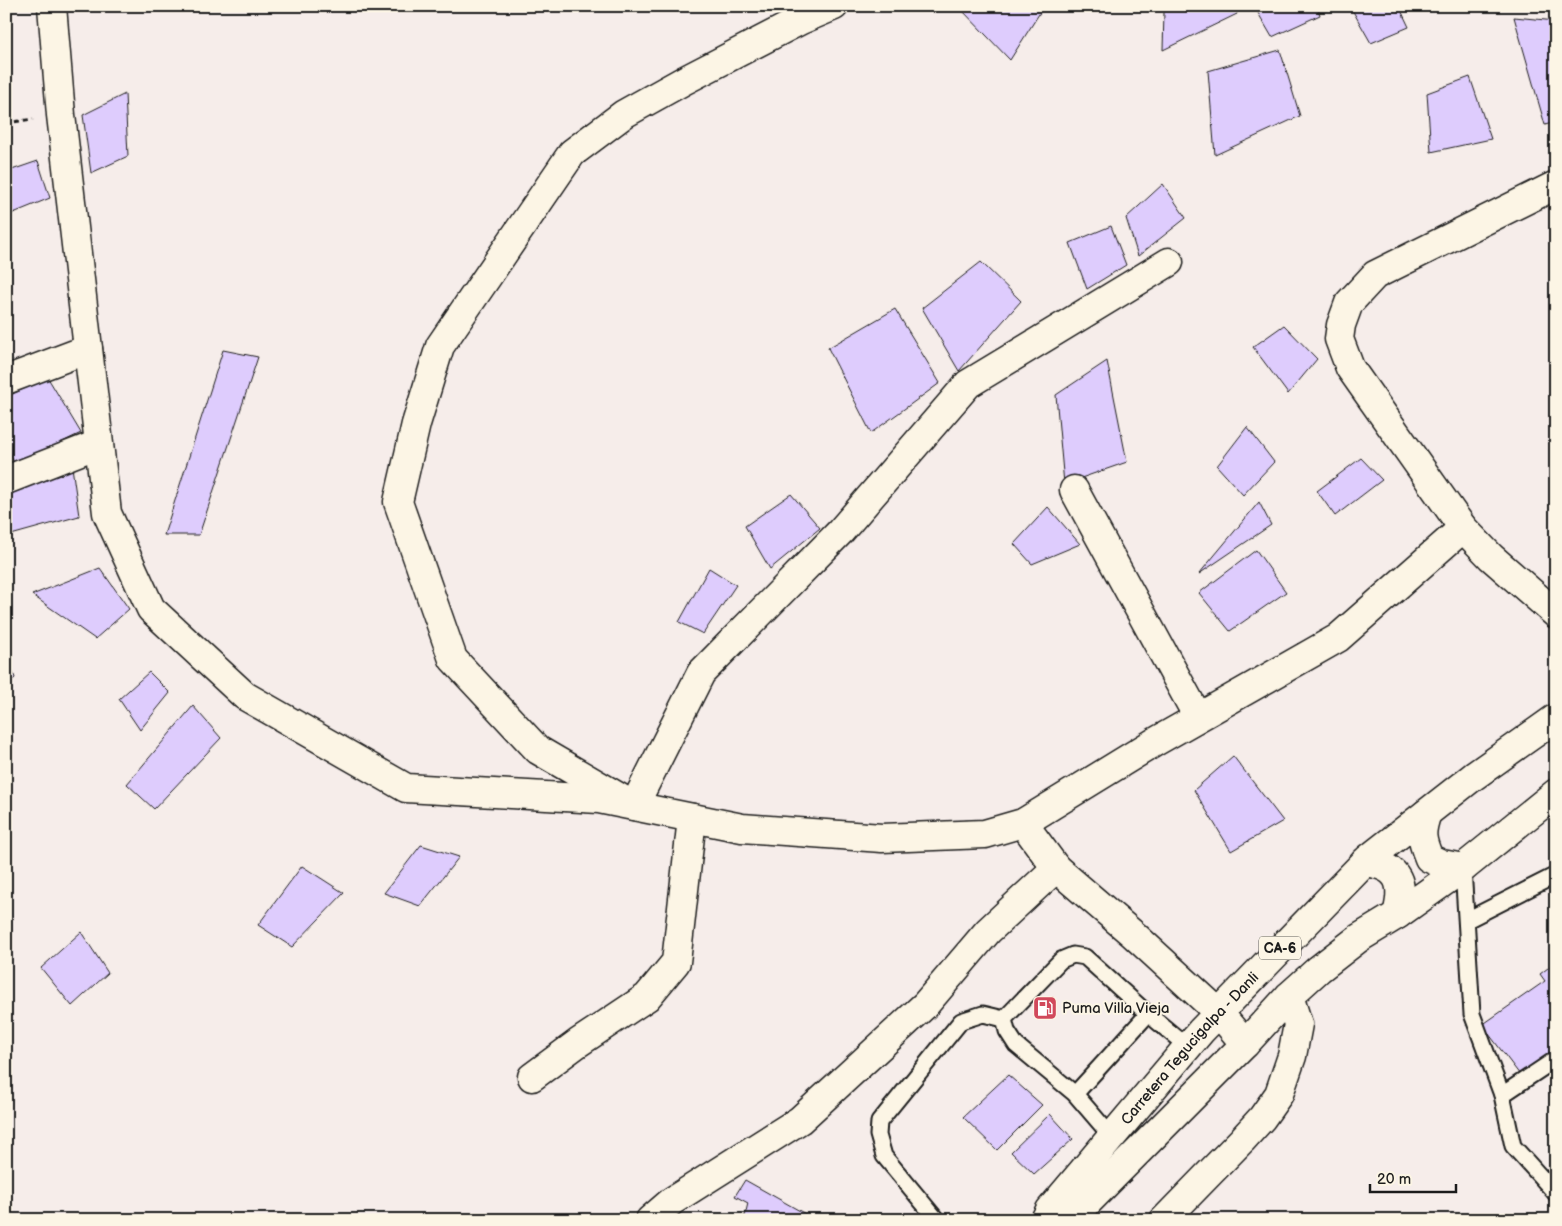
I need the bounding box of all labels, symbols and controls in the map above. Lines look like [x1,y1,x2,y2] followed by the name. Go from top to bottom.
[1259,936,1301,960] road number: CA-6
[1117,968,1263,1129] street label: Carretera Tegucigalpa - Danli
[1032,995,1058,1021] fuel station icon: Puma Villa Vieja
[1062,999,1169,1018] place label: Puma Villa Vieja
[1370,1161,1456,1193] scale bar
[1377,1170,1411,1189] text: 20 m

